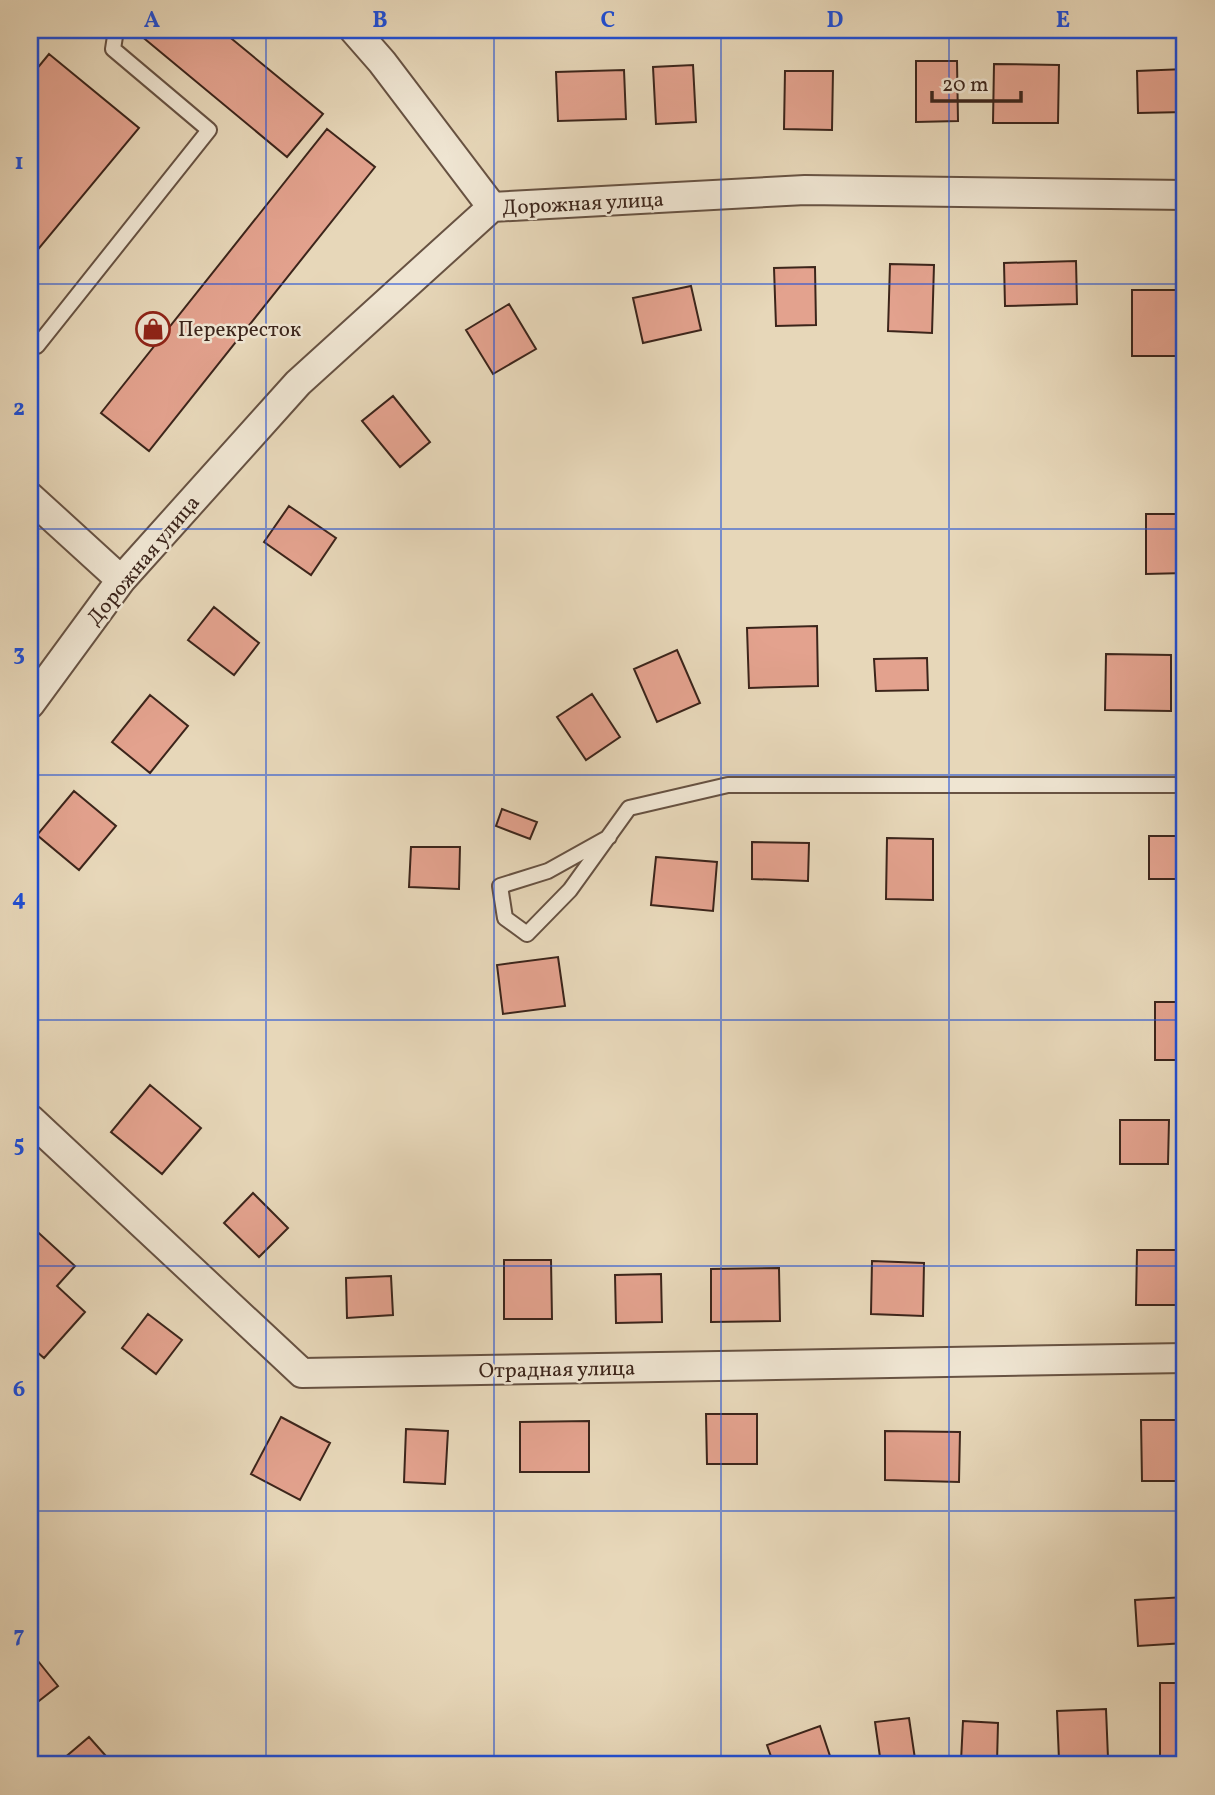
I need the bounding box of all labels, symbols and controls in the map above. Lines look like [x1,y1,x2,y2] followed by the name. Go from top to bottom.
[144,5,160,37] text: A
[372,5,388,37] text: B
[601,5,615,37] text: C
[827,5,844,37] text: D
[1056,5,1070,37] text: E
[932,60,1021,104] scale bar
[942,71,988,100] text: 20 m
[14,147,24,179] text: 1
[501,186,665,223] street label: Дорожная улица
[134,310,172,348] shop icon: Перекресток
[178,316,301,345] place label: Перекресток
[13,393,25,425] text: 2
[81,490,207,632] street label: Дорожная улица
[13,638,25,670] text: 3
[12,883,26,915] text: 4
[13,1129,25,1161] text: 5
[478,1355,636,1386] street label: Отрадная улица
[13,1374,25,1406] text: 6
[14,1620,25,1652] text: 7

